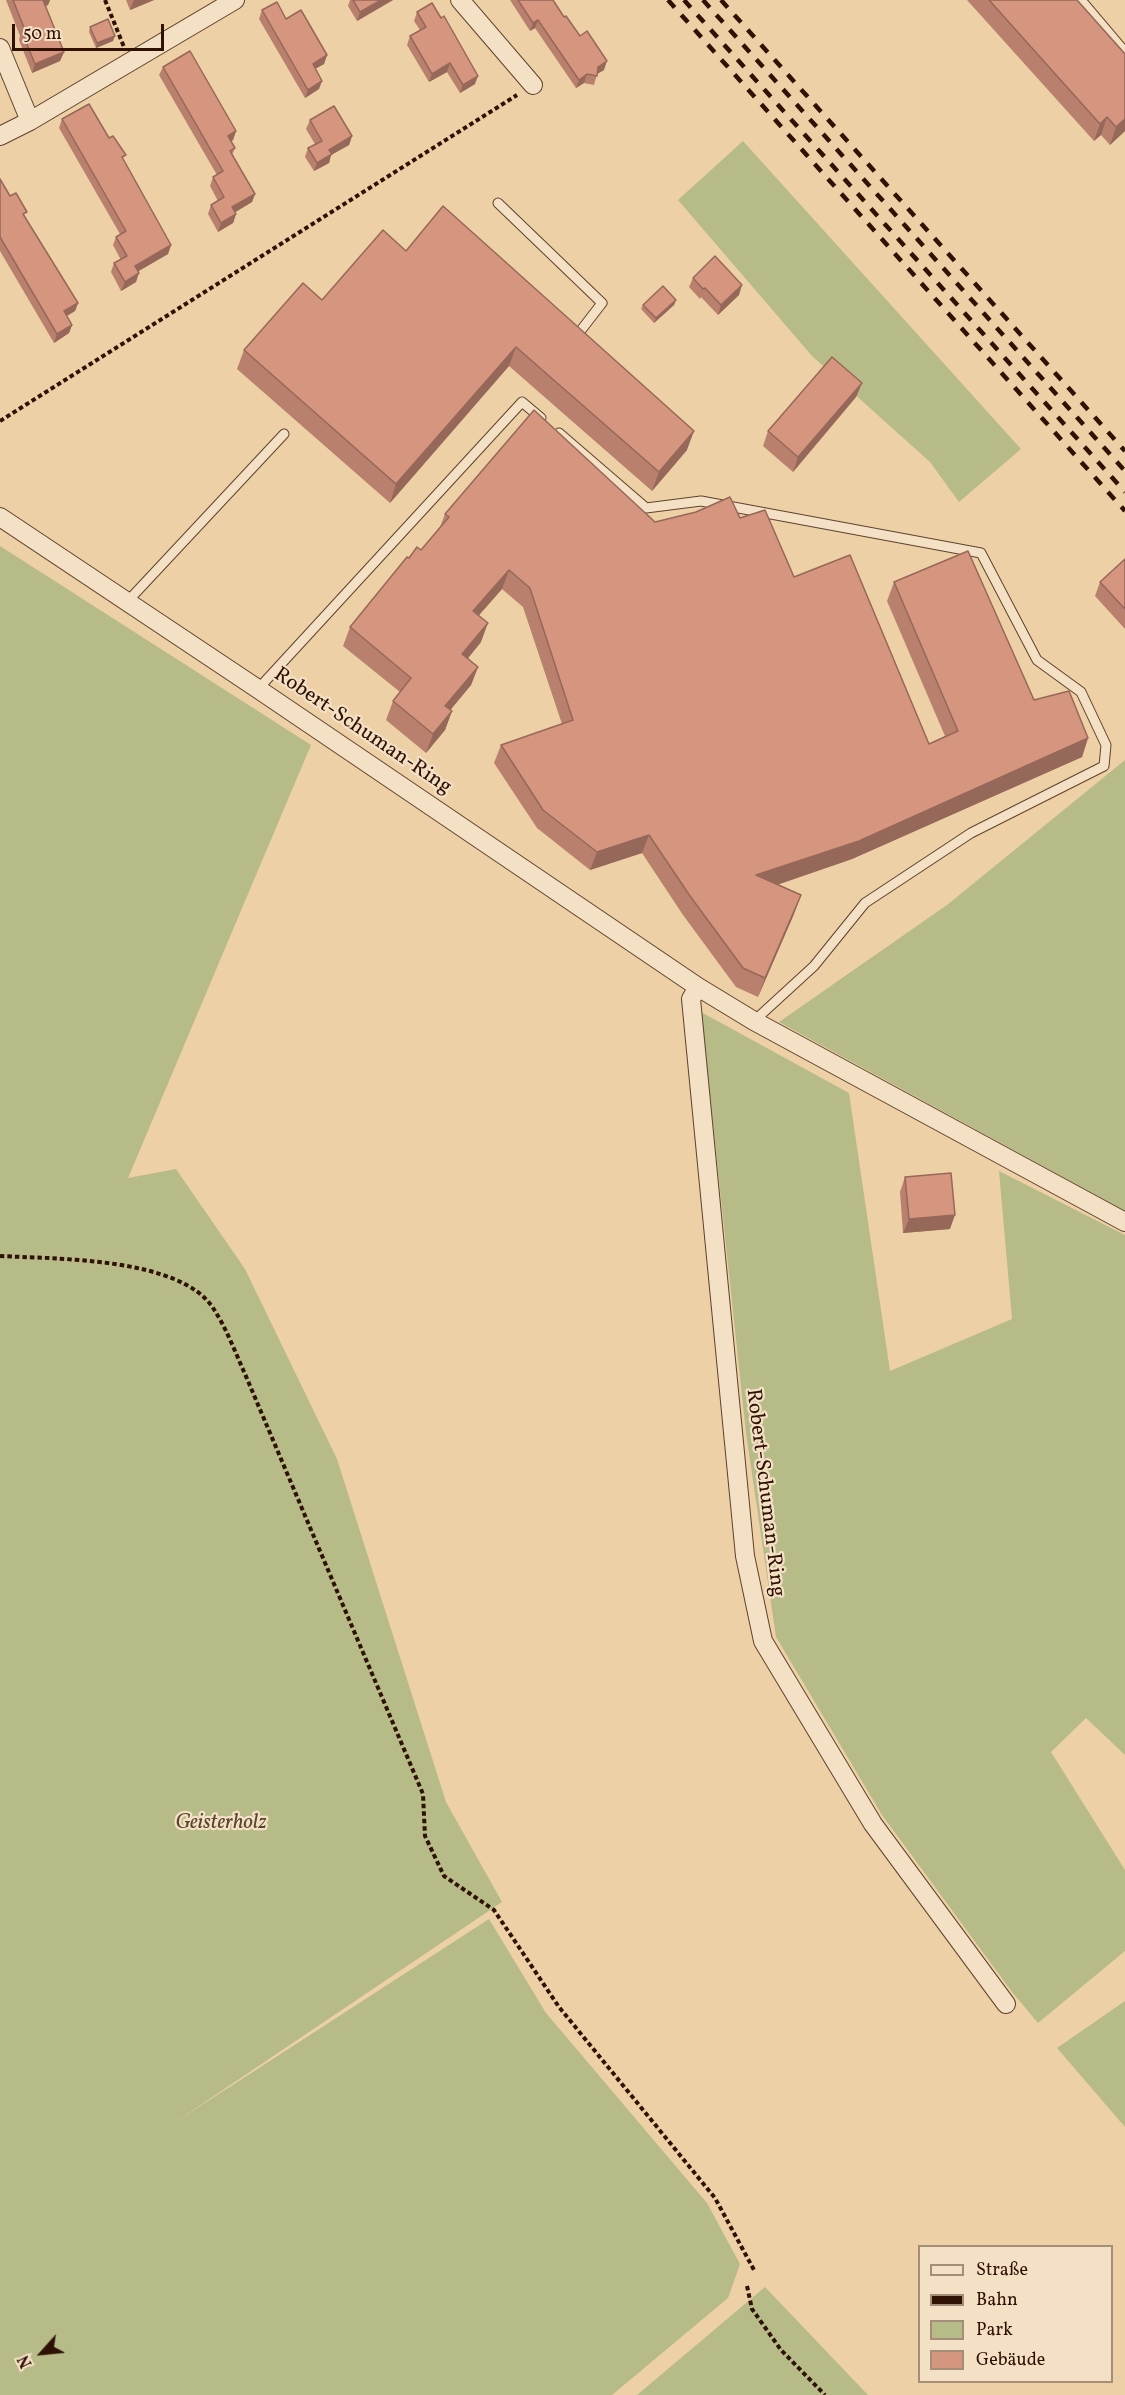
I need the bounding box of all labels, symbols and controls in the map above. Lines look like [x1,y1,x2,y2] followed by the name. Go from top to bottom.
[15,12,166,50] scale bar
[23,22,62,47] text: 50 m
[268,663,456,801] street label: Robert-Schuman-Ring
[739,1388,789,1598] street label: Robert-Schuman-Ring
[175,1811,267,1837] park label: Geisterholz
[918,2245,1113,2383] legend
[976,2258,1028,2283] text: Straße
[976,2288,1018,2313] text: Bahn
[976,2318,1013,2343] text: Park
[12,2323,72,2383] north arrow
[976,2348,1045,2373] text: Gebäude
[14,2351,38,2371] text: N

